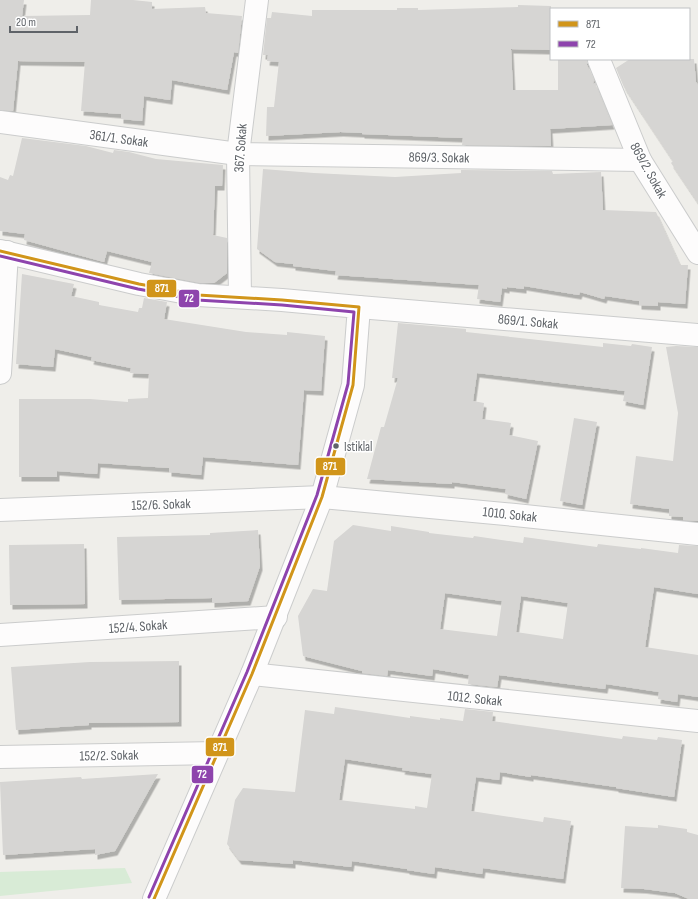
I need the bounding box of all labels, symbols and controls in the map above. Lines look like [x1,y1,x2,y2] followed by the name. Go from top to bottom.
[10,8,77,34] scale bar
[550,8,690,60] legend
[16,15,36,30] text: 20 m
[586,17,601,32] text: 871
[586,37,596,52] text: 72
[230,122,251,173] street label: 367. Sokak
[88,126,150,151] street label: 361/1. Sokak
[626,139,671,202] street label: 869/2. Sokak
[408,148,470,167] street label: 869/3. Sokak
[146,279,177,298] line badge: 871
[155,282,170,295] text: 871
[178,289,200,308] line badge: 72
[184,292,194,305] text: 72
[497,310,559,333] street label: 869/1. Sokak
[344,439,372,455] place label: Istiklal
[331,441,341,451] marker: Istiklal
[315,457,346,476] line badge: 871
[323,460,338,473] text: 871
[131,495,192,514] street label: 152/6. Sokak
[482,503,539,526] street label: 1010. Sokak
[108,616,169,637] street label: 152/4. Sokak
[447,687,504,710] street label: 1012. Sokak
[205,737,235,757] line badge: 871
[213,741,228,754] text: 871
[79,746,139,765] street label: 152/2. Sokak
[191,765,214,784] line badge: 72
[197,768,207,781] text: 72

